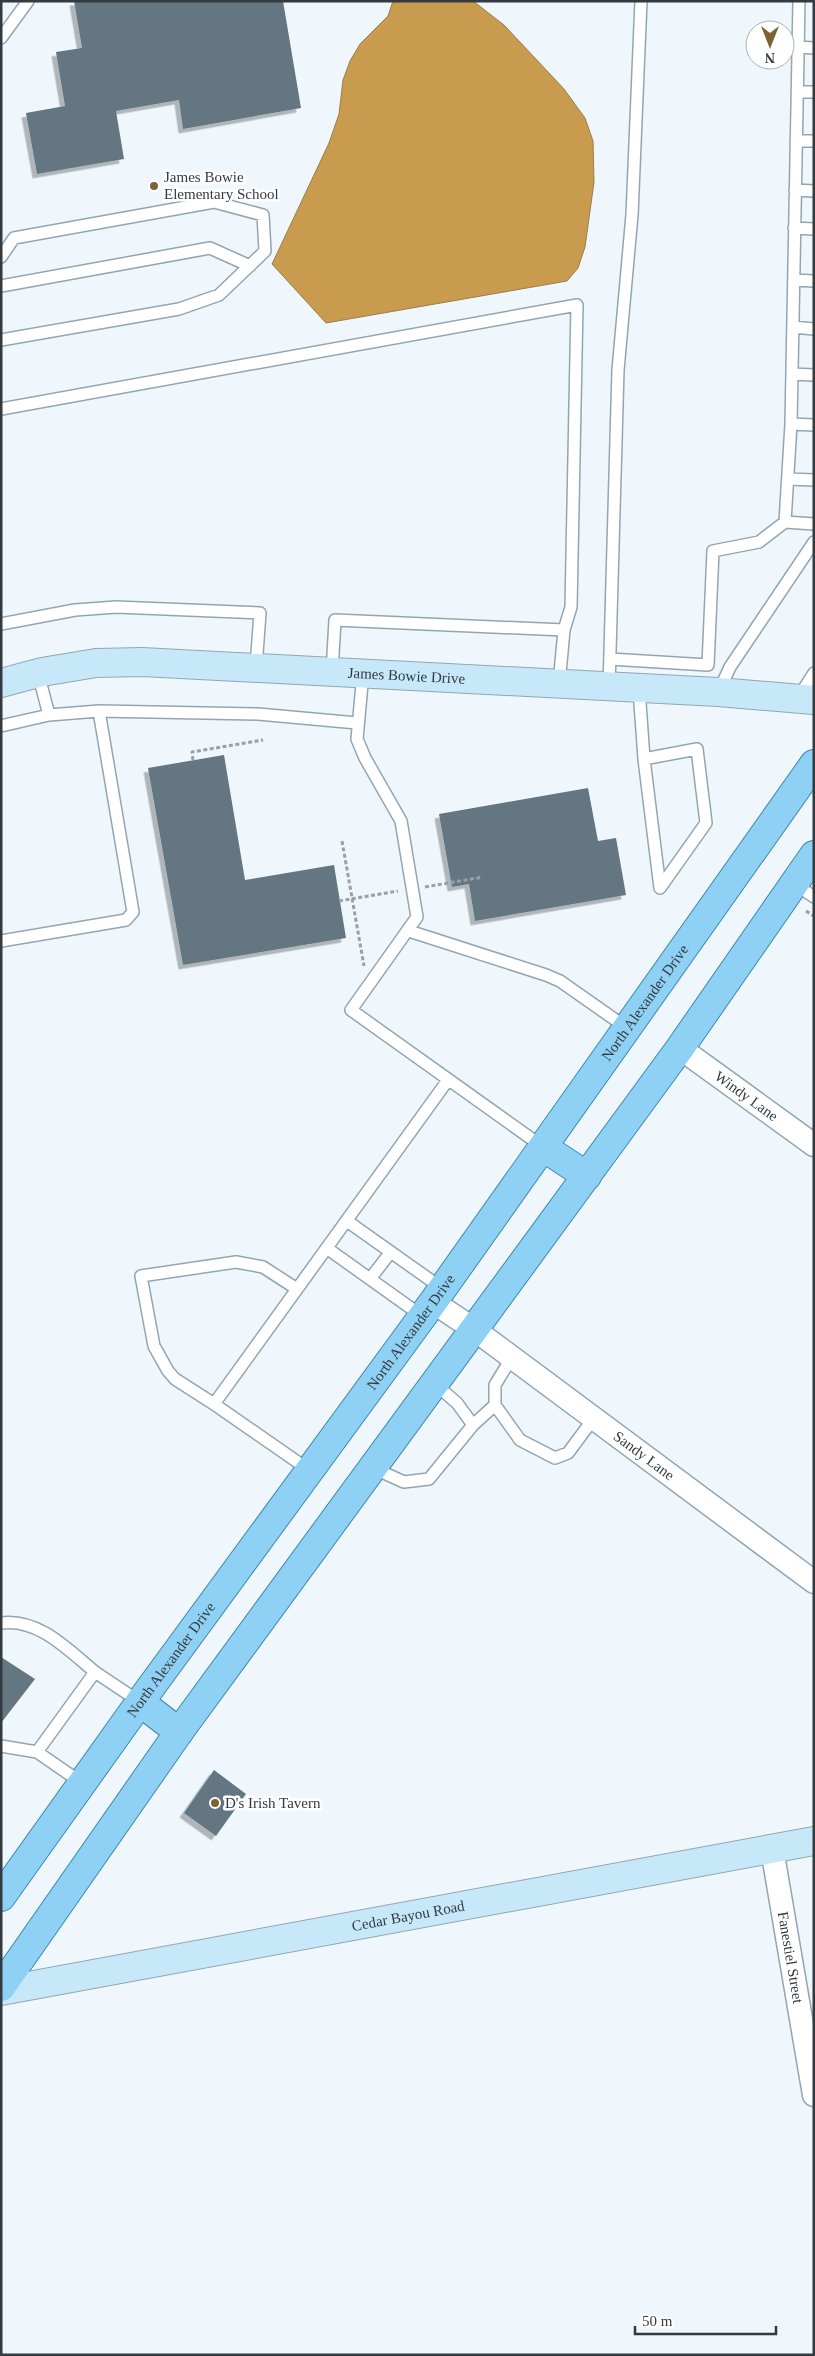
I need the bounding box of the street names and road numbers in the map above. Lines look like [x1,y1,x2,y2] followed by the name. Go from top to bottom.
[347,665,466,687] street label: James Bowie Drive
[598,941,692,1064] street label: North Alexander Drive
[712,1068,781,1124] street label: Windy Lane
[364,1271,458,1393] street label: North Alexander Drive
[611,1428,678,1483] street label: Sandy Lane
[124,1599,219,1720] street label: North Alexander Drive
[351,1898,466,1934] street label: Cedar Bayou Road
[775,1910,806,2005] street label: Fanestiel Street

